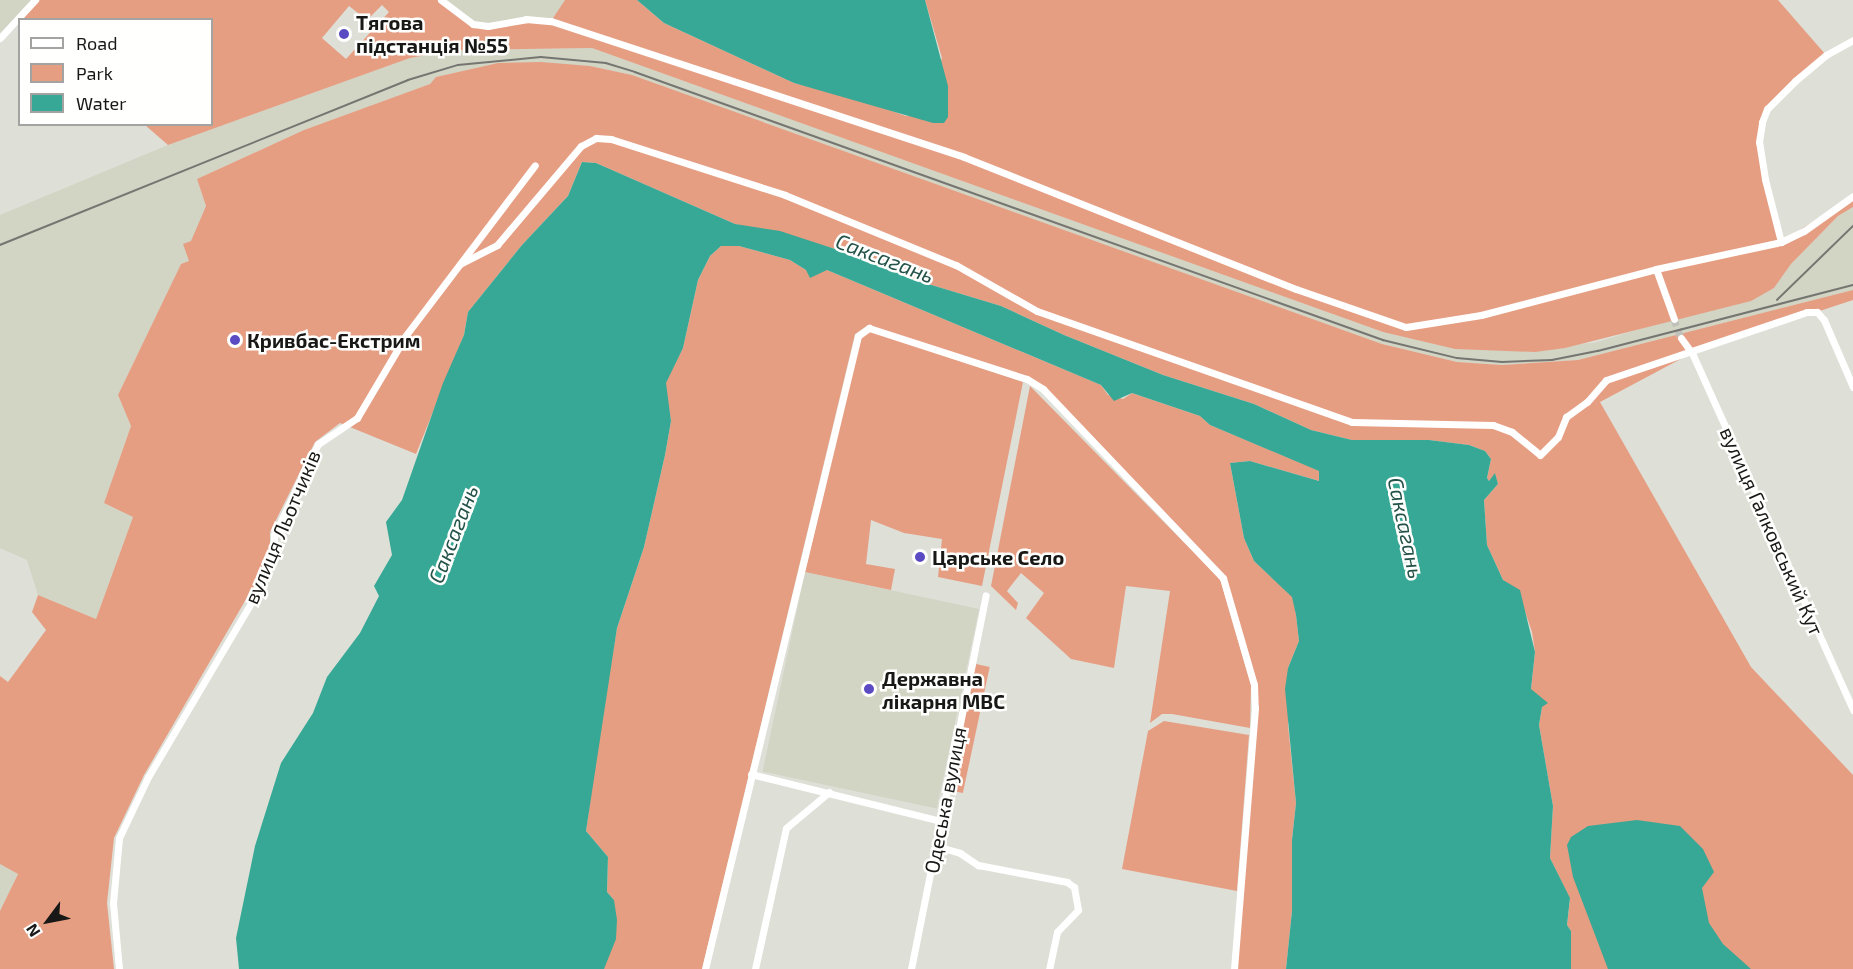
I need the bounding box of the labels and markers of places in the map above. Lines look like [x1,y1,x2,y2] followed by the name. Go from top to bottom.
[356,11,508,58] place label: Тягова підстанція №55
[337,27,351,41] marker: Тягова підстанція №55
[247,328,420,352] place label: Кривбас-Екстрим
[228,333,242,347] marker: Кривбас-Екстрим
[932,545,1064,569] place label: Царське Село
[913,550,927,564] marker: Царське Село
[882,666,1005,713] place label: Державна лікарня МВС
[860,680,878,698] marker: Державна лікарня МВС

